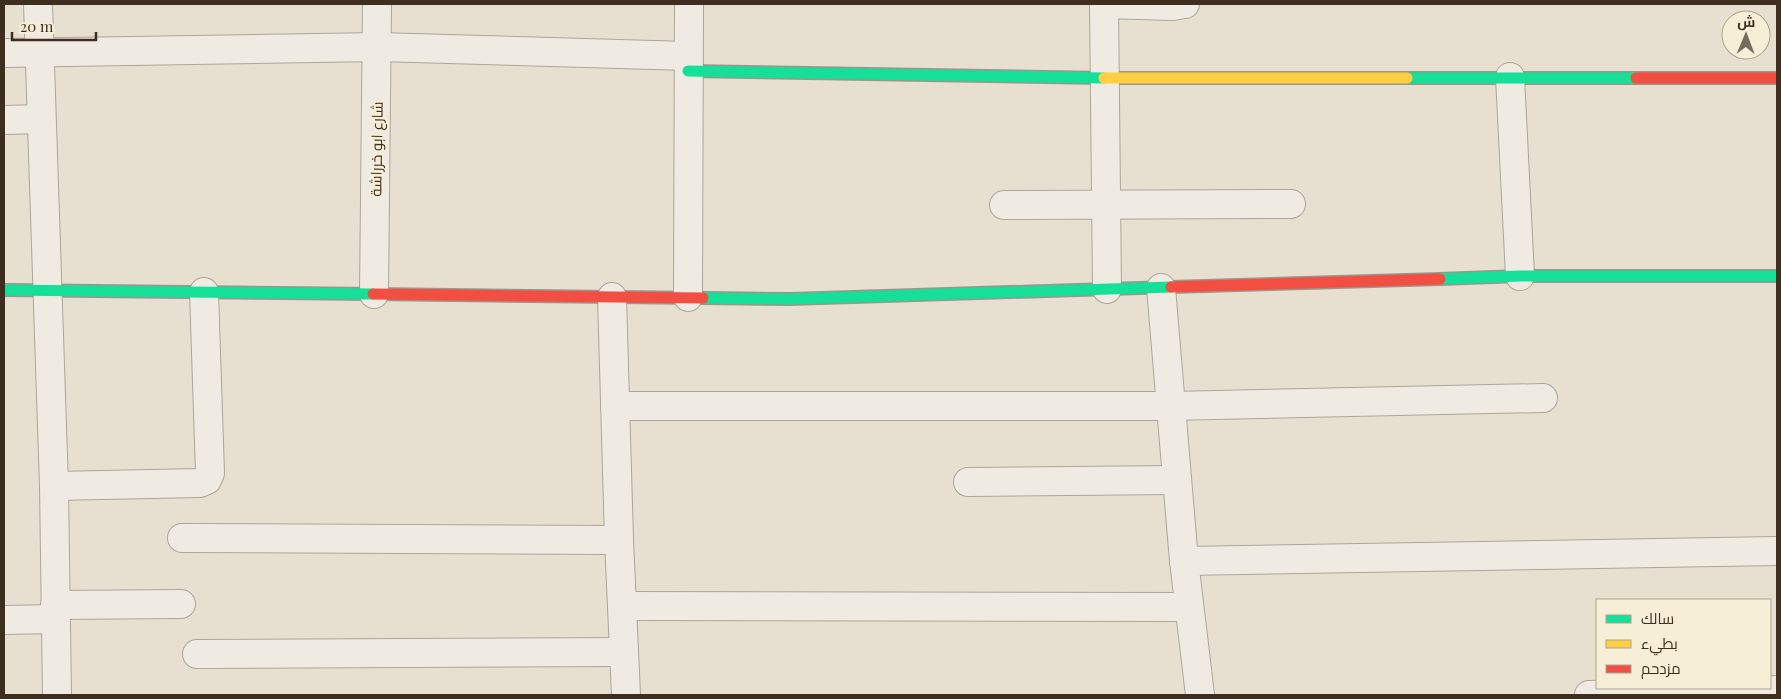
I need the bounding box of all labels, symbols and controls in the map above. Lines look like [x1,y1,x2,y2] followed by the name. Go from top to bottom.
[12,10,96,42] scale bar
[1721,10,1771,60] north arrow
[1737,12,1755,31] text: ش
[20,16,54,36] text: 20 m
[365,101,389,197] street label: شارع ابو خرراشة
[1596,599,1771,689] legend
[1641,608,1674,628] text: سالك
[1641,633,1678,656] text: بطيء
[1641,658,1681,679] text: مزدحم

